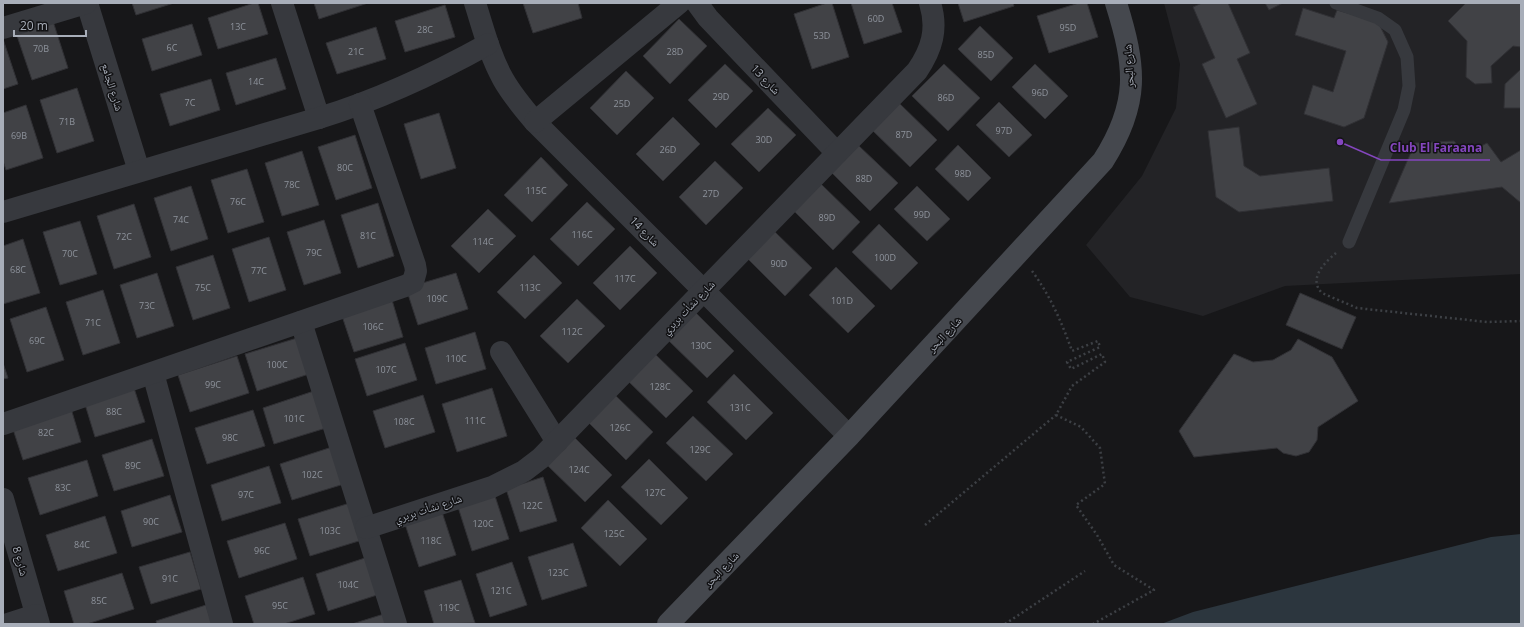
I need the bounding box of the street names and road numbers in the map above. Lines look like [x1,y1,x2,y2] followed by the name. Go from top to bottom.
[1119,44,1137,89] street label: شارع البحر
[99,61,127,113] street label: شارع الجامع
[748,61,784,97] street label: شارع 13
[627,213,663,249] street label: شارع 14
[658,277,719,339] street label: شارع نشأت بربري
[923,313,964,356] street label: شارع البحر
[392,490,464,528] street label: شارع نشأت بربري
[10,544,32,578] street label: شارع 8
[700,548,742,591] street label: شارع البحر

